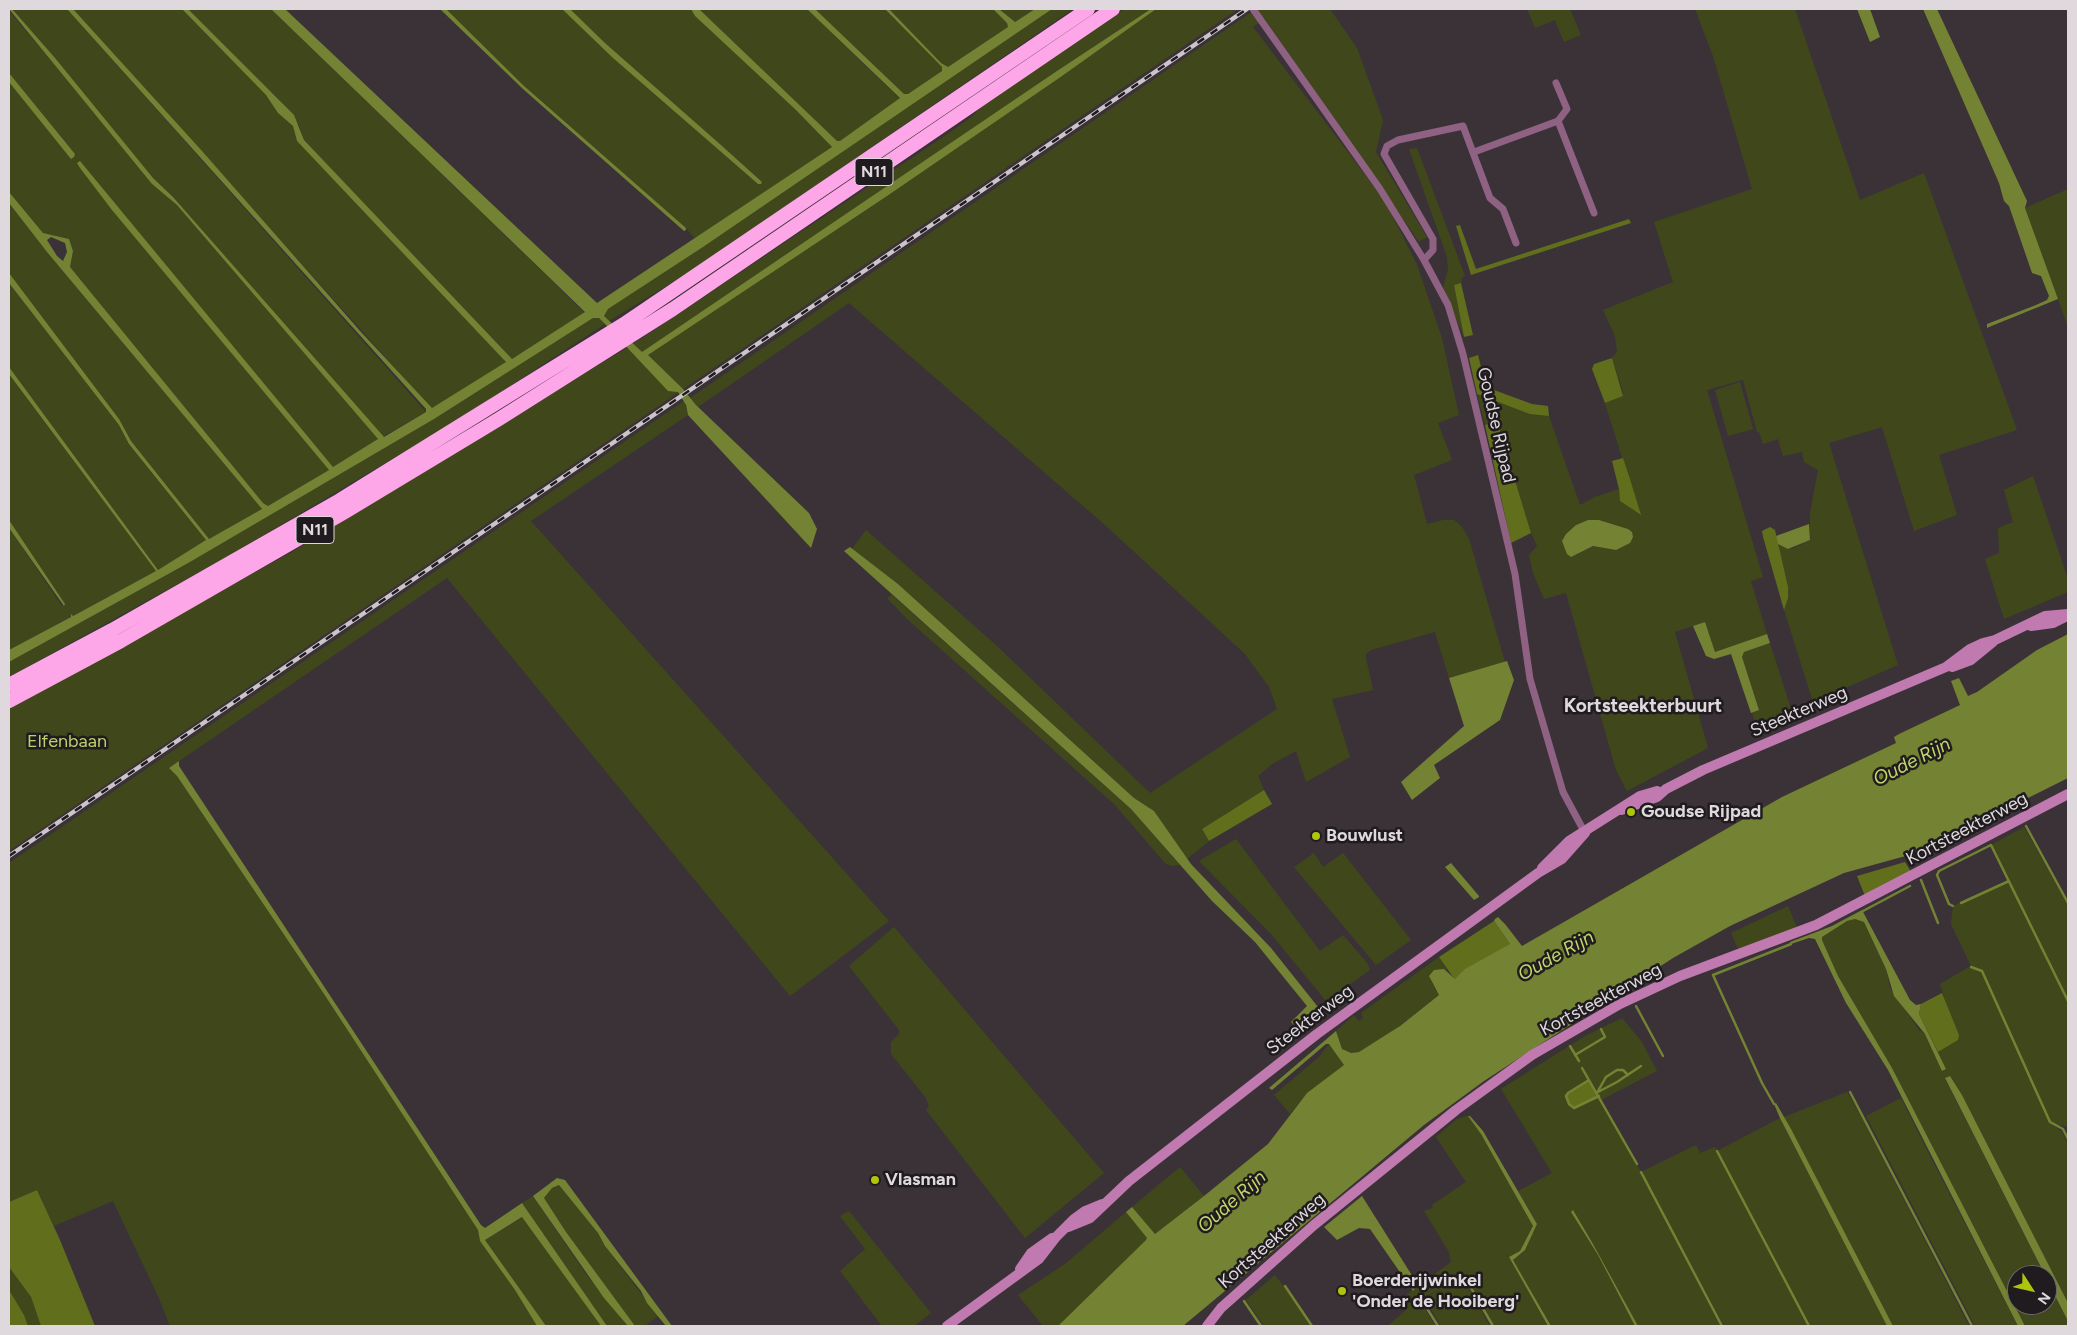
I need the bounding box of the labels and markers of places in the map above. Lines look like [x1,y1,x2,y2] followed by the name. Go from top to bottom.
[1641,801,1761,823] place label: Goudse Rijpad
[1625,806,1637,818] marker: Goudse Rijpad
[1326,825,1403,847] place label: Bouwlust
[1310,830,1322,842] marker: Bouwlust
[885,1169,956,1191] place label: Vlasman
[869,1174,881,1186] marker: Vlasman
[1352,1270,1519,1312] place label: Boerderijwinkel 'Onder de Hooiberg'
[1336,1285,1348,1297] marker: Boerderijwinkel 'Onder de Hooiberg'

